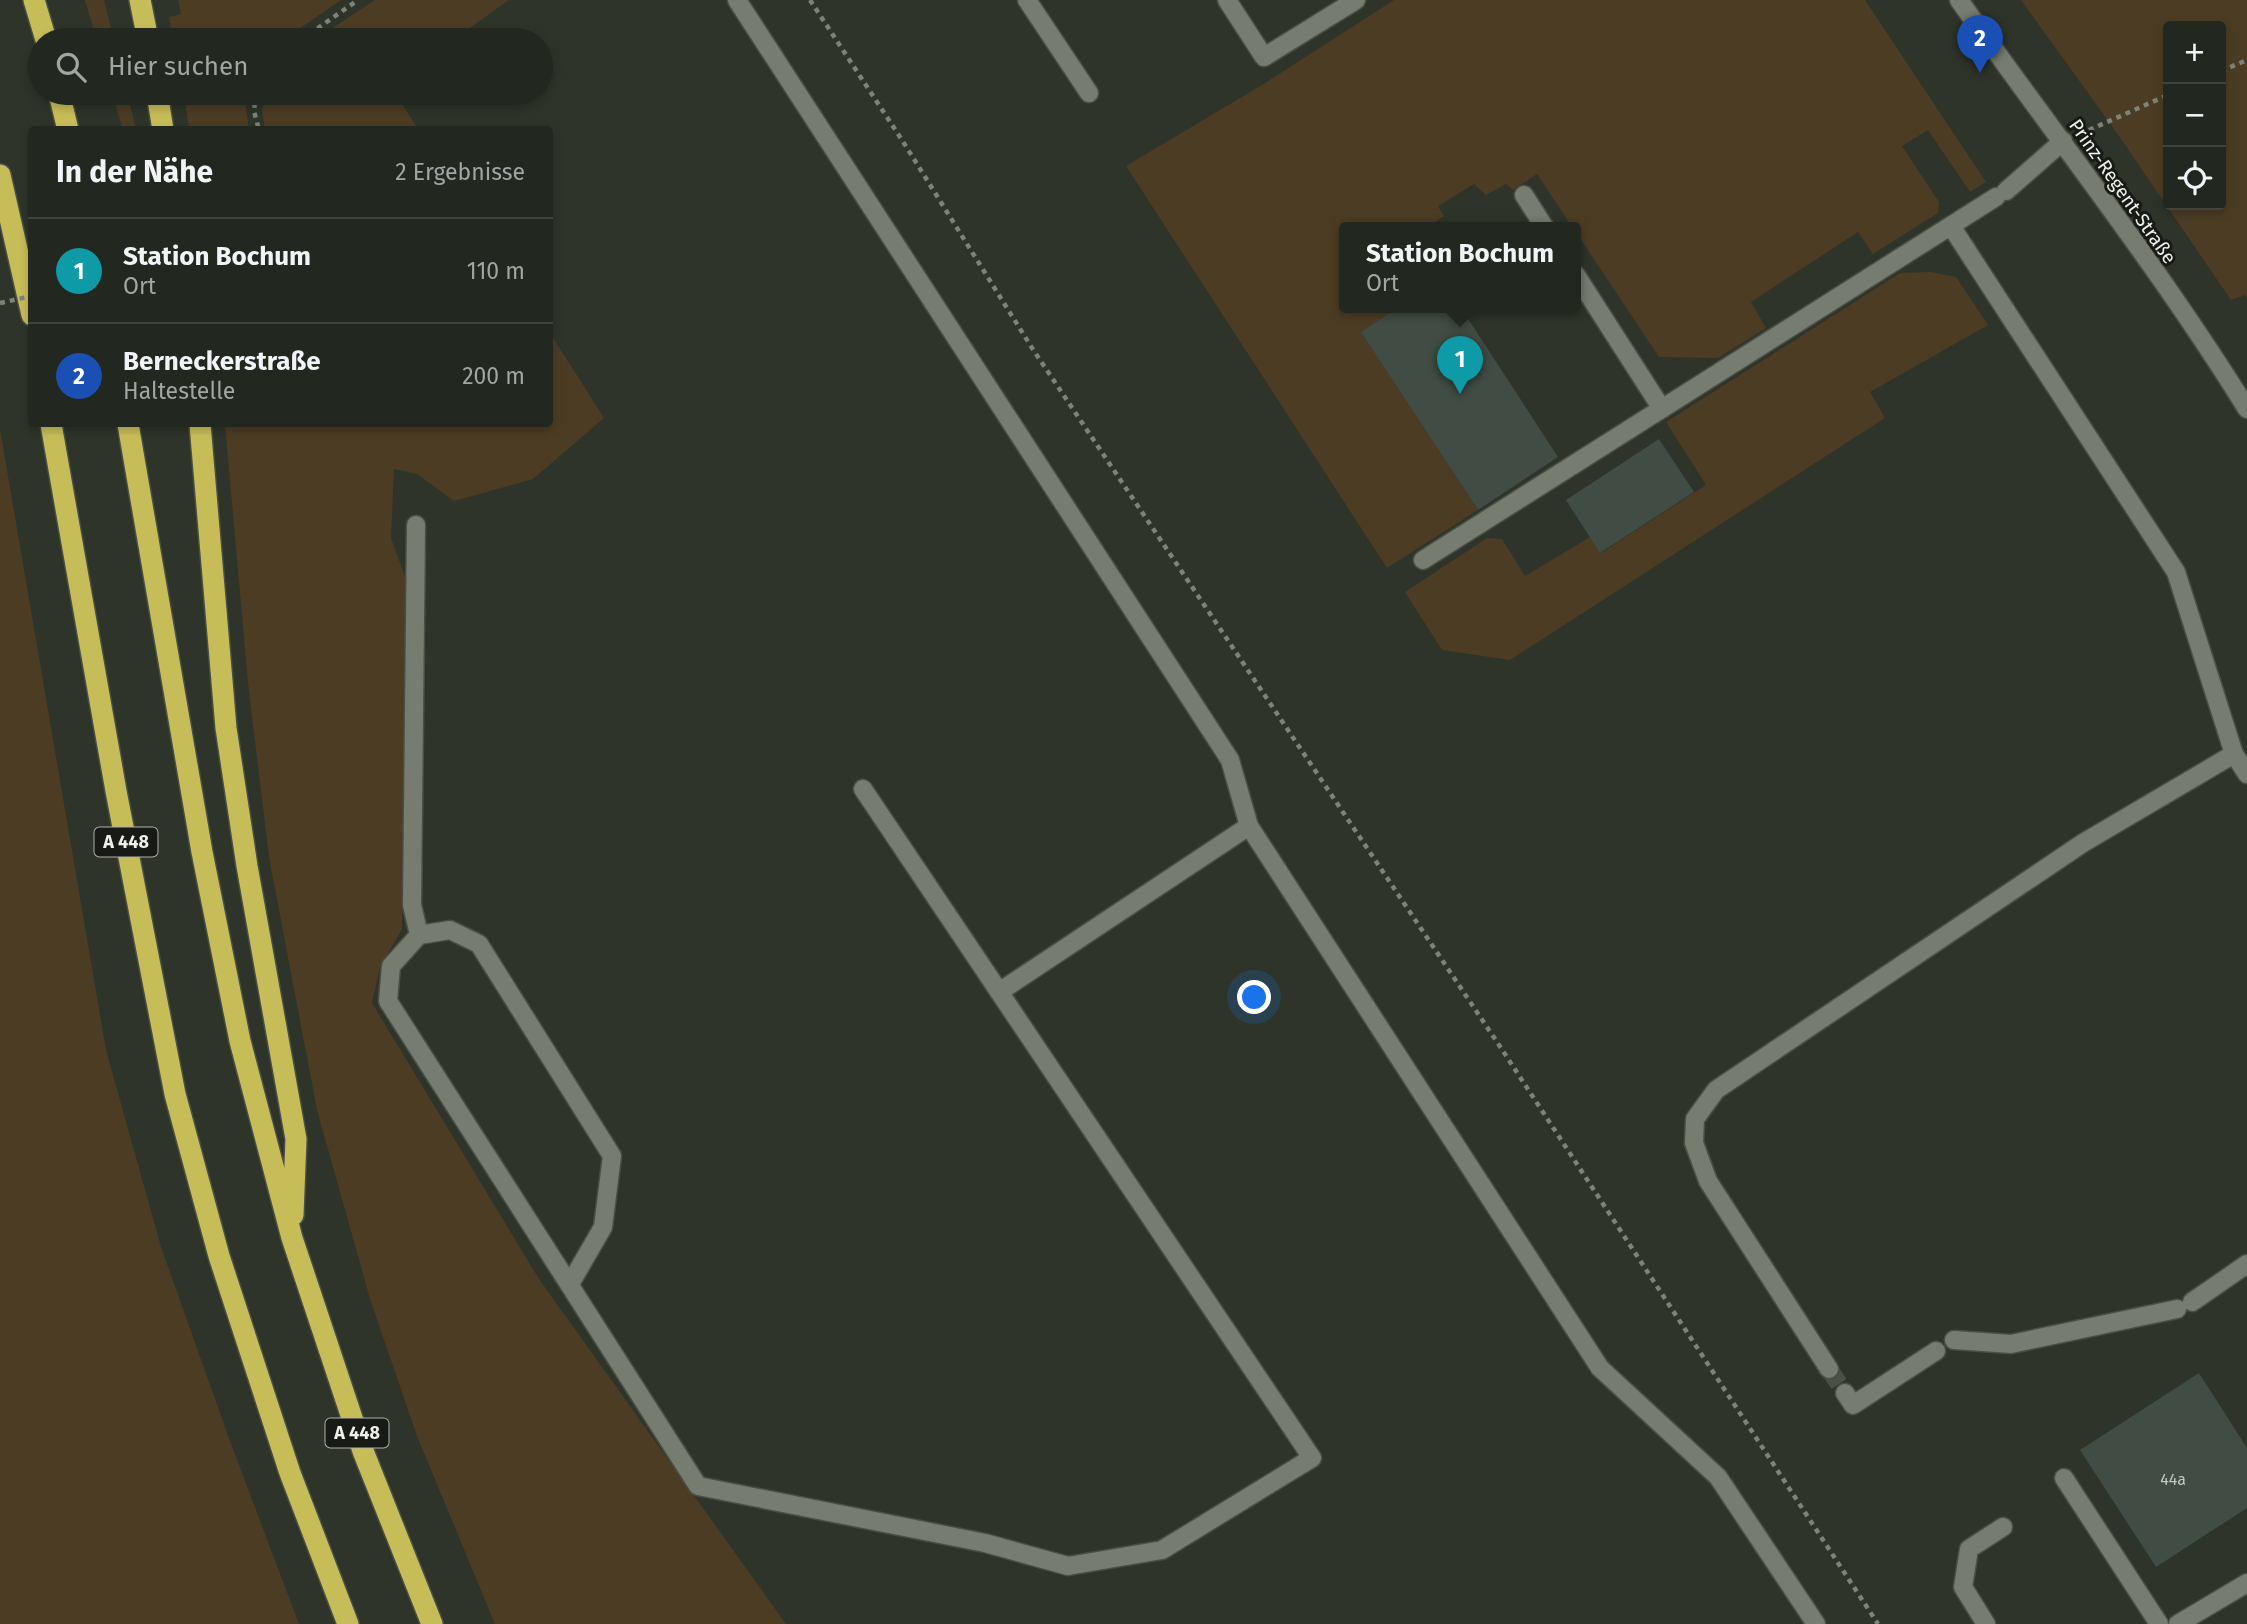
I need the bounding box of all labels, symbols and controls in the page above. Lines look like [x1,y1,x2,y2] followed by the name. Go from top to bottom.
[1957,15,2003,73] pin: 2
[2163,21,2226,210] map controls
[2163,21,2226,84] button: +
[28,28,553,105] search box
[52,48,90,86] icon: search
[108,51,248,82] text: Hier suchen
[2163,84,2226,147] button: −
[2064,115,2181,268] street label: Prinz-Regent-Straße
[2163,147,2226,210] button: locate
[56,154,213,190] text: In der Nähe
[395,158,525,186] text: 2 Ergebnisse
[1339,222,1581,313] popup
[1366,238,1554,269] text: Station Bochum
[123,241,311,272] text: Station Bochum
[74,257,84,285] text: 1
[467,257,525,285] text: 110 m
[1366,269,1399,297] text: Ort
[123,272,156,300] text: Ort
[1437,336,1483,394] pin: 1
[123,346,321,377] text: Berneckerstraße
[73,362,85,390] text: 2
[462,362,525,390] text: 200 m
[123,377,235,405] text: Haltestelle
[94,828,158,856] road number: A 448
[1237,980,1271,1014] your location
[326,1418,388,1448] road number: A 448
[2160,1470,2186,1489] house number: 44a

